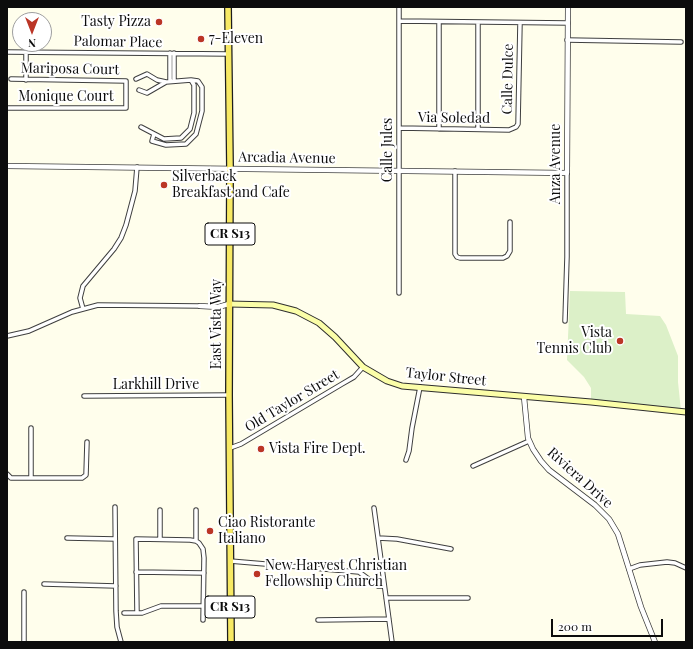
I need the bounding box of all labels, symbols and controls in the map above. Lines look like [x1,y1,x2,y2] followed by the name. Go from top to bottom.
[12,12,52,52] north arrow
[81,14,151,30] place label: Tasty Pizza
[154,17,164,27] marker: Tasty Pizza
[209,31,263,47] place label: 7-Eleven
[74,33,162,51] street label: Palomar Place
[196,34,206,44] marker: 7-Eleven
[28,36,36,51] text: N
[499,43,517,115] street label: Calle Dulce
[21,60,119,78] street label: Mariposa Court
[18,89,114,105] street label: Monique Court
[418,109,490,127] street label: Via Soledad
[380,118,396,182] street label: Calle Jules
[548,124,564,204] street label: Anza Avenue
[238,149,336,167] street label: Arcadia Avenue
[172,169,290,202] place label: Silverback Breakfast and Cafe
[159,180,169,190] marker: Silverback Breakfast and Cafe
[205,223,255,245] road number: CR S13
[209,279,225,369] street label: East Vista Way
[537,325,612,358] place label: Vista Tennis Club
[615,336,625,346] marker: Vista Tennis Club
[405,364,487,390] street label: Taylor Street
[242,366,342,436] street label: Old Taylor Street
[113,377,199,393] street label: Larkhill Drive
[269,441,366,457] place label: Vista Fire Dept.
[256,444,266,454] marker: Vista Fire Dept.
[544,444,616,512] street label: Riviera Drive
[218,515,316,548] place label: Ciao Ristorante Italiano
[205,526,215,536] marker: Ciao Ristorante Italiano
[265,558,407,590] place label: New Harvest Christian Fellowship Church
[252,569,262,579] marker: New Harvest Christian Fellowship Church
[205,596,255,618] road number: CR S13
[553,611,665,637] scale bar
[558,618,592,634] text: 200 m

